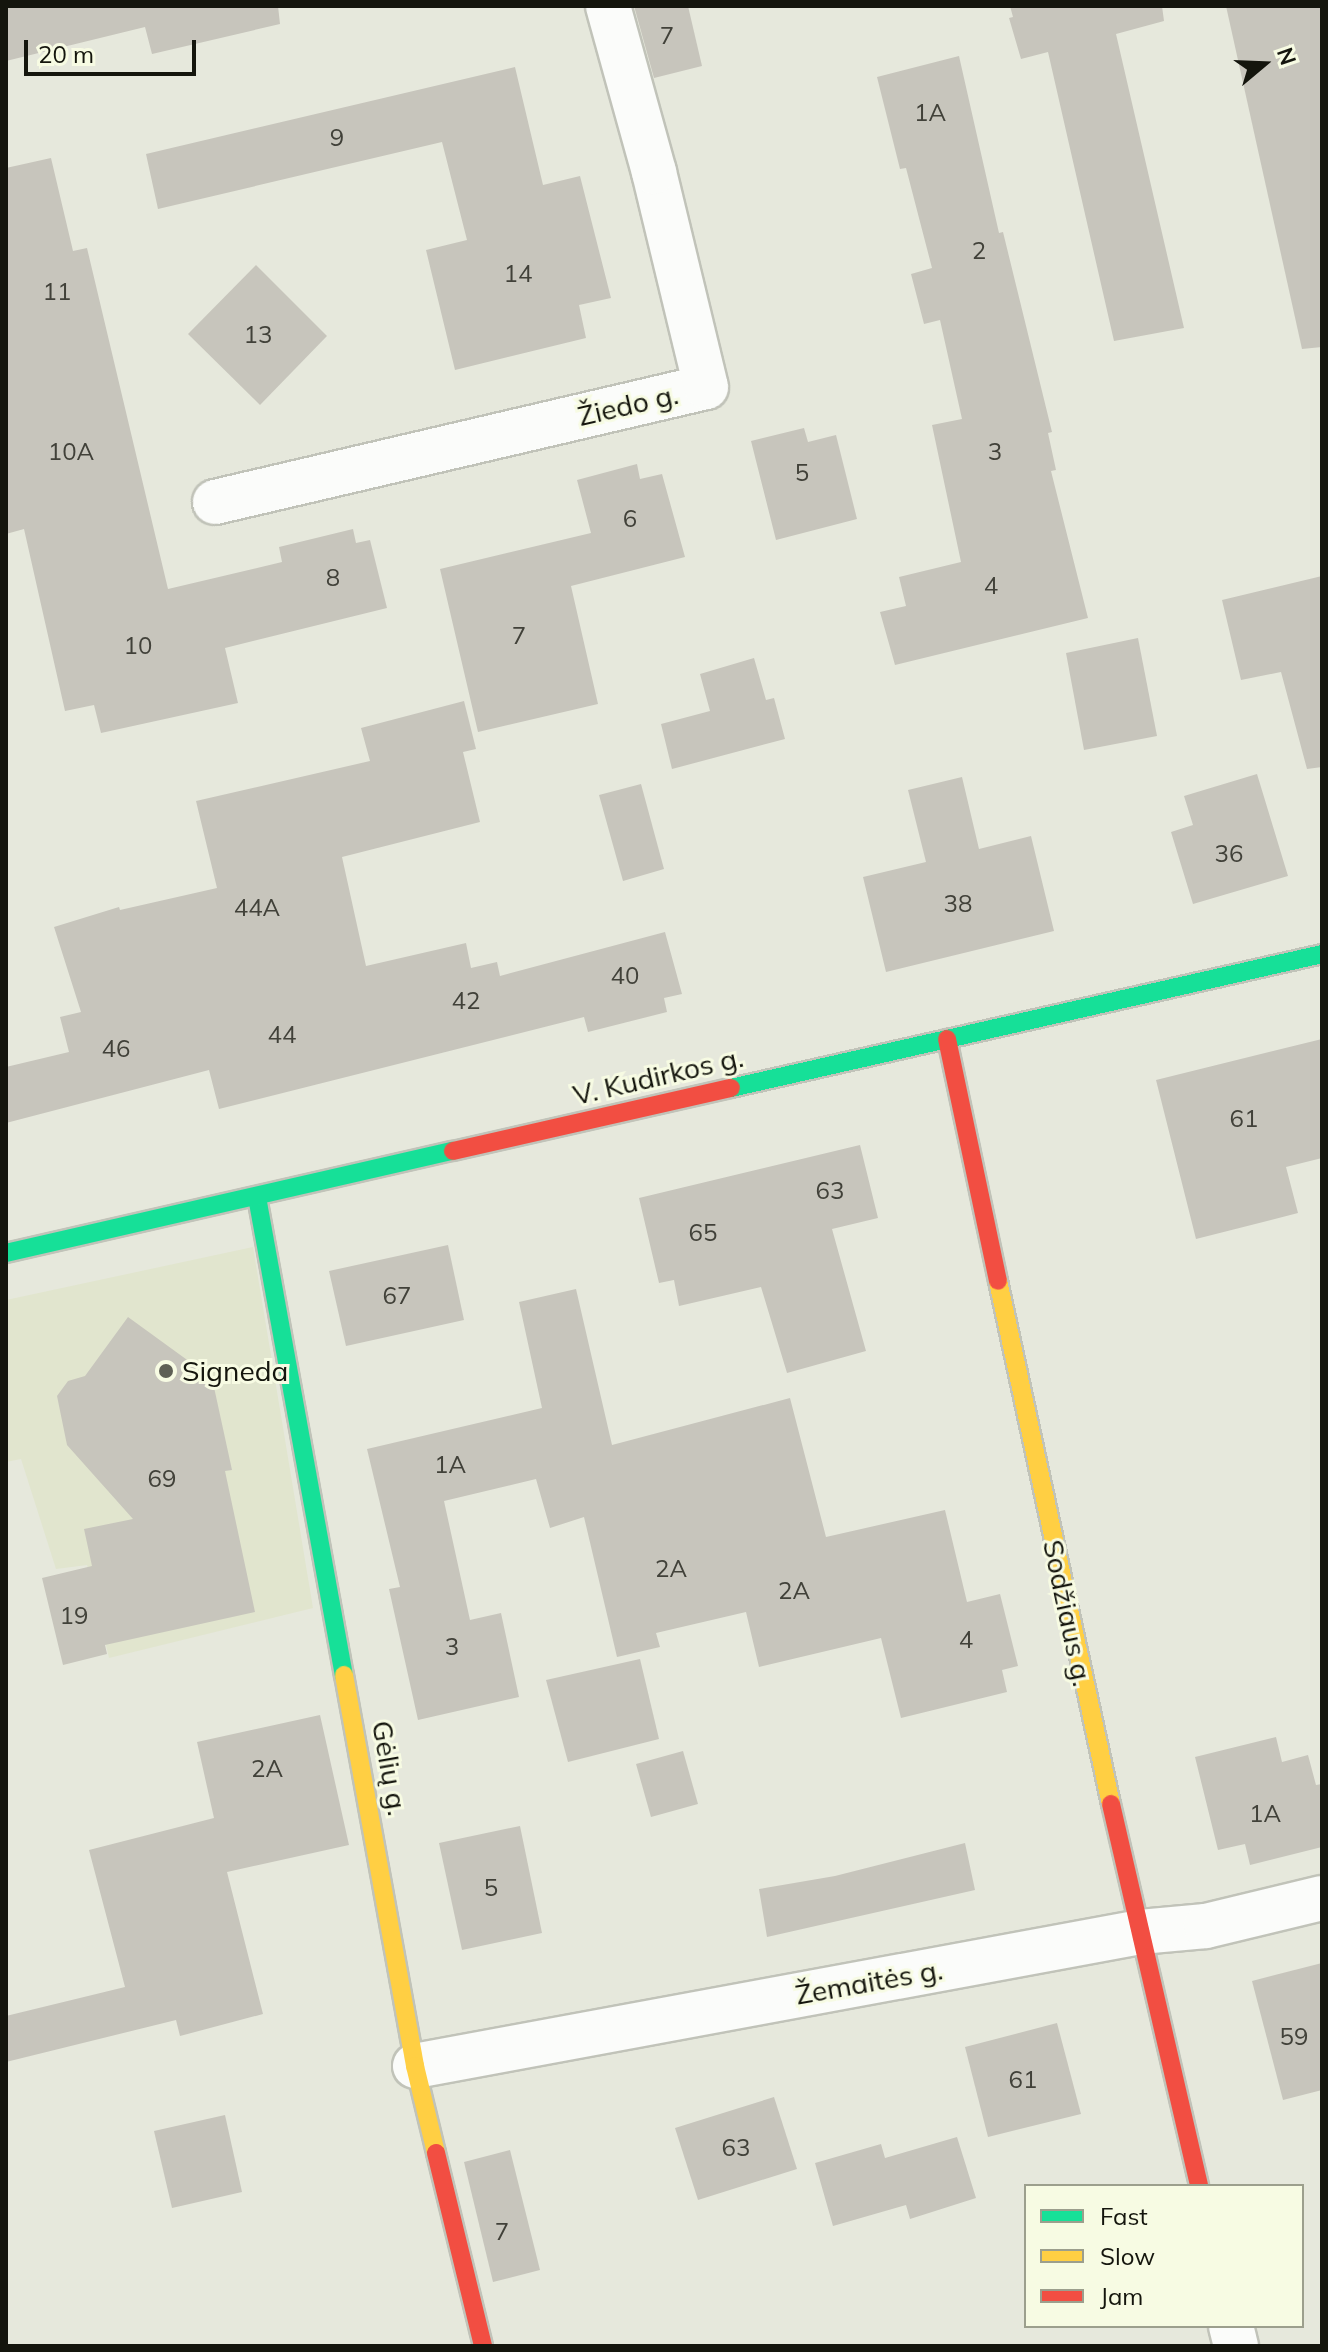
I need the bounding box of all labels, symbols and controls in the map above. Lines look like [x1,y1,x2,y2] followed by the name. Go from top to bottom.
[660,22,674,50] house number: 7
[28,24,200,74] scale bar
[1224,24,1304,104] north arrow
[38,39,94,69] text: 20 m
[1271,44,1303,69] text: N
[914,99,946,127] house number: 1A
[330,124,344,152] house number: 9
[972,237,986,265] house number: 2
[504,260,532,288] house number: 14
[43,278,71,306] house number: 11
[244,321,272,349] house number: 13
[575,377,681,433] street label: Žiedo g.
[48,438,94,466] house number: 10A
[988,438,1002,466] house number: 3
[795,459,809,487] house number: 5
[623,505,637,533] house number: 6
[326,564,340,592] house number: 8
[984,572,998,600] house number: 4
[512,622,526,650] house number: 7
[124,632,152,660] house number: 10
[1215,840,1243,868] house number: 36
[944,890,972,918] house number: 38
[234,894,280,922] house number: 44A
[611,962,639,990] house number: 40
[452,987,480,1015] house number: 42
[268,1021,296,1049] house number: 44
[102,1035,130,1063] house number: 46
[570,1040,746,1112] street label: V. Kudirkos g.
[1230,1105,1258,1133] house number: 61
[816,1177,844,1205] house number: 63
[689,1219,717,1247] house number: 65
[383,1282,411,1310] house number: 67
[182,1354,288,1388] place label: Signeda
[157,1362,175,1380] marker: Signeda
[434,1451,466,1479] house number: 1A
[148,1465,176,1493] house number: 69
[1036,1537,1100,1689] street label: Sodžiaus g.
[655,1555,687,1583] house number: 2A
[778,1577,810,1605] house number: 2A
[60,1602,88,1630] house number: 19
[959,1626,973,1654] house number: 4
[445,1633,459,1661] house number: 3
[365,1718,415,1818] street label: Gėlių g.
[251,1755,283,1783] house number: 2A
[1249,1800,1281,1828] house number: 1A
[484,1874,498,1902] house number: 5
[793,1953,945,2011] street label: Žemaitės g.
[1280,2023,1308,2051] house number: 59
[1009,2066,1037,2094] house number: 61
[722,2134,750,2162] house number: 63
[1024,2184,1304,2328] legend
[1100,2201,1148,2231] text: Fast
[495,2218,509,2246] house number: 7
[1100,2241,1155,2271] text: Slow
[1100,2281,1143,2311] text: Jam

